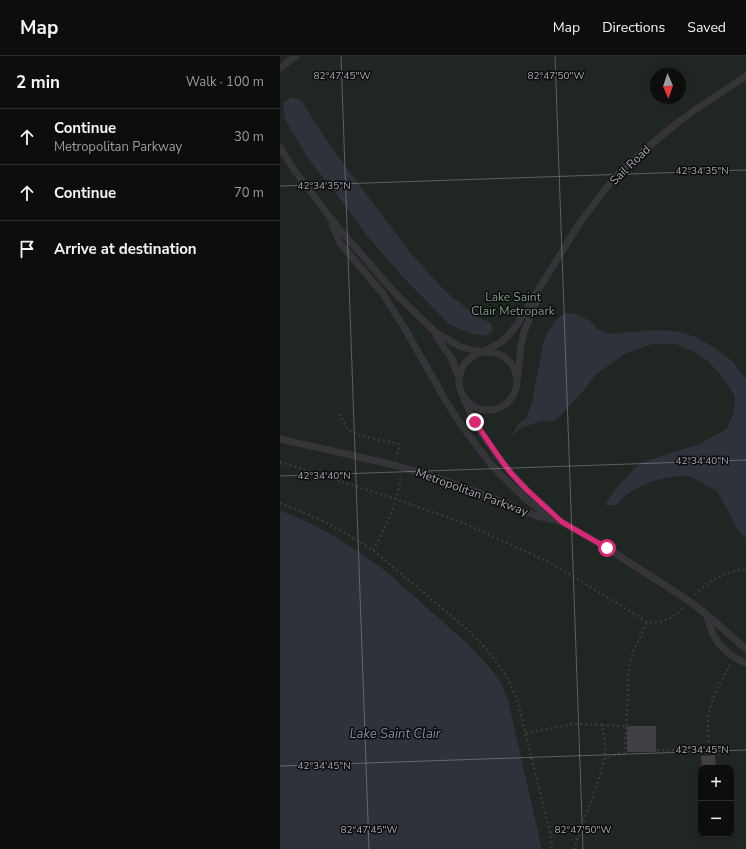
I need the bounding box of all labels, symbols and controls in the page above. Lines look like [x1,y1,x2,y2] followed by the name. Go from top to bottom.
[20,15,58,41] text: Map
[553,18,580,37] text: Map
[602,18,665,37] text: Directions
[687,18,726,37] text: Saved
[650,68,686,104] north arrow
[314,69,370,83] text: 82°47'45"W
[528,69,584,83] text: 82°47'50"W
[16,71,60,94] text: 2 min
[186,73,264,91] text: Walk · 100 m
[54,118,116,138] text: Continue
[16,126,38,148] icon: ahead
[234,128,264,146] text: 30 m
[54,138,182,156] text: Metropolitan Parkway
[606,141,654,189] street label: Sail Road
[675,164,729,178] text: 42°34'35"N
[297,179,351,193] text: 42°34'35"N
[16,182,38,204] icon: ahead
[54,183,116,203] text: Continue
[234,184,264,202] text: 70 m
[16,238,38,260] icon: arrive
[54,239,197,259] text: Arrive at destination
[471,289,556,319] park label: Lake Saint Clair Metropark
[466,413,484,431] route end
[675,454,729,468] text: 42°34'40"N
[414,464,531,520] street label: Metropolitan Parkway
[297,469,351,483] text: 42°34'40"N
[598,539,616,557] route start
[350,725,441,743] water label: Lake Saint Clair
[675,743,729,757] text: 42°34'45"N
[297,759,351,773] text: 42°34'45"N
[698,765,734,837] map controls
[698,765,734,801] button: +
[698,801,734,837] button: −
[341,823,397,837] text: 82°47'45"W
[555,823,611,837] text: 82°47'50"W

